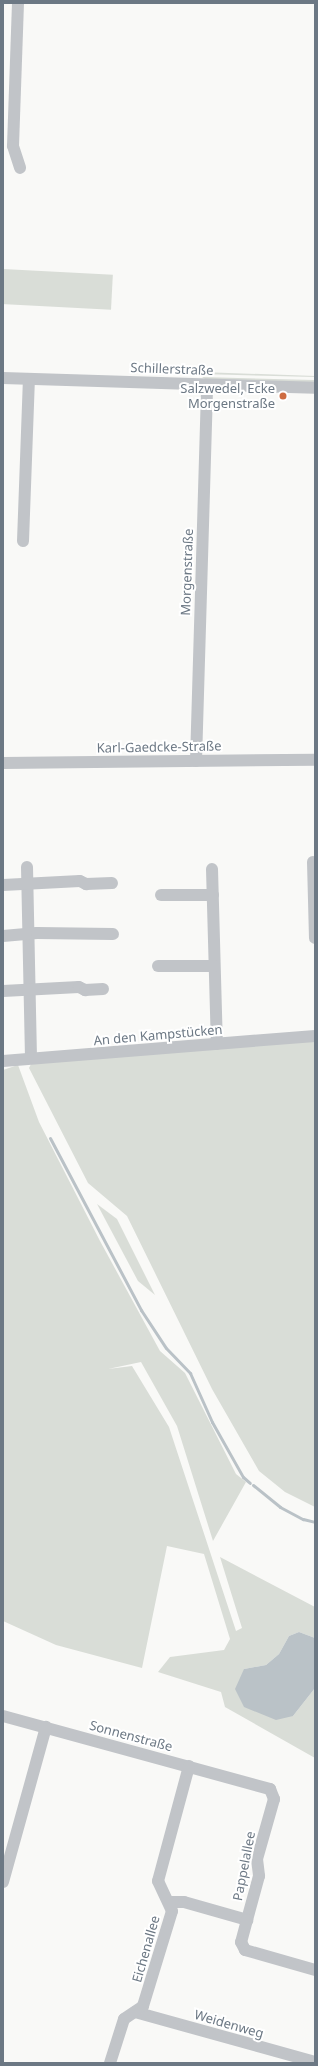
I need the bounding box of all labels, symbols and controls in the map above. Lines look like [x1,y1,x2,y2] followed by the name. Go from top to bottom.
[130,360,214,378] street label: Schillerstraße
[180,381,275,412] place label: Salzwedel, Ecke Morgenstraße
[278,391,288,401] marker: Salzwedel, Ecke Morgenstraße
[178,528,196,616] street label: Morgenstraße
[96,738,222,756] street label: Karl-Gaedcke-Straße
[93,1022,223,1048] street label: An den Kampstücken
[88,1717,174,1755] street label: Sonnenstraße
[230,1830,258,1902] street label: Pappelallee
[129,1914,163,1984] street label: Eichenallee
[193,2007,265,2041] street label: Weidenweg

